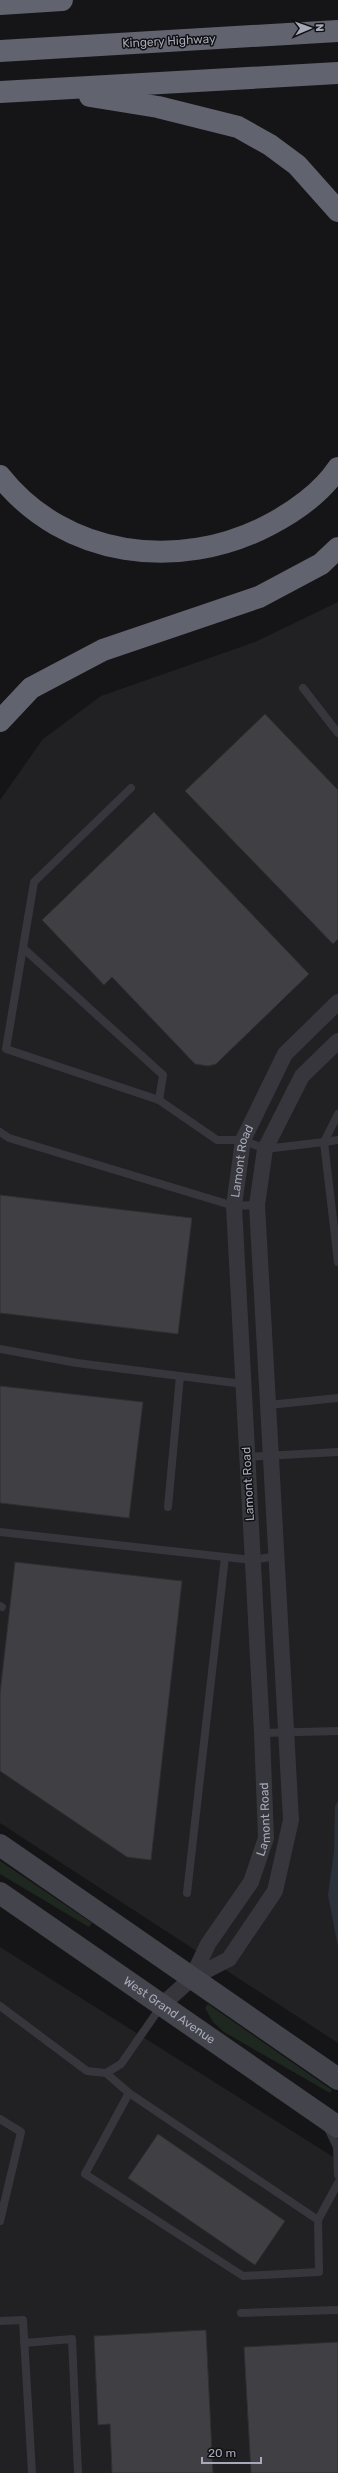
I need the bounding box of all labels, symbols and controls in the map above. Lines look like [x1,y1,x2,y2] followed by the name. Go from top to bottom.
[290,8,330,48] north arrow
[313,23,326,32] text: N
[122,32,216,50] street label: Kingery Highway
[228,1122,256,1198] street label: Lamont Road
[239,1447,257,1521] street label: Lamont Road
[253,1782,273,1858] street label: Lamont Road
[121,1974,218,2047] street label: West Grand Avenue
[202,2439,261,2465] scale bar
[208,2446,236,2460] text: 20 m

